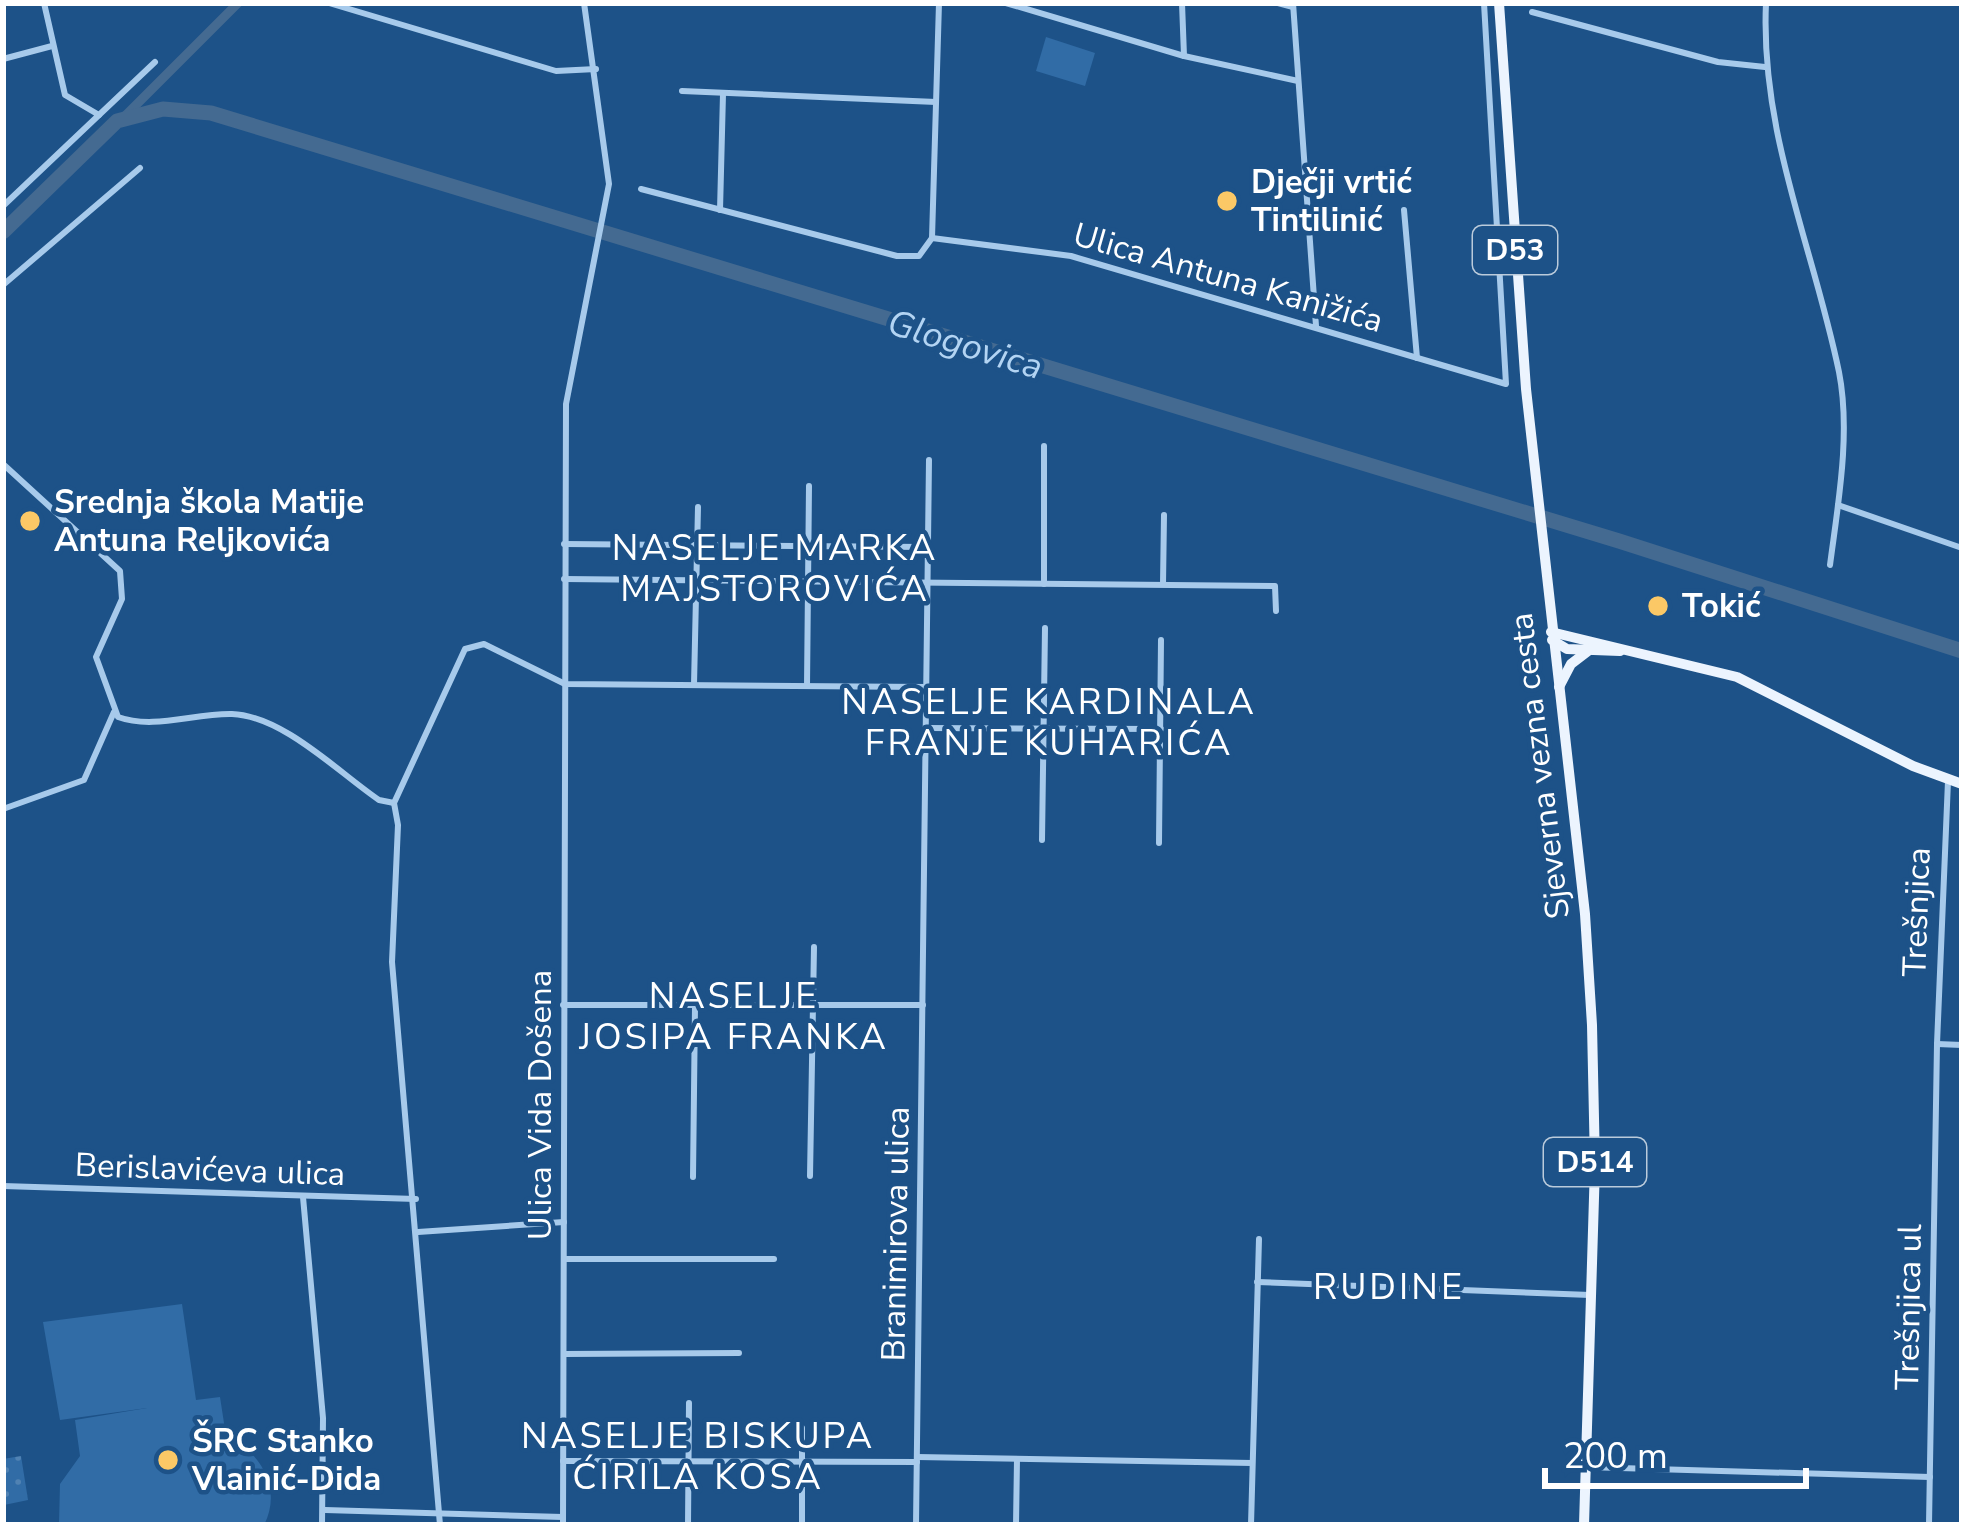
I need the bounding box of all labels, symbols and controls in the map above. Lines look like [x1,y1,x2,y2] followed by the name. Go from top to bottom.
[1251,160,1412,243] place label: Dječji vrtić Tintilinić
[1214,188,1240,214] marker: Dječji vrtić Tintilinić
[1068,212,1388,344] street label: Ulica Antuna Kanižića
[1473,226,1557,274] road number: D53
[881,298,1049,392] water label: Glogovica
[54,480,364,563] place label: Srednja škola Matije Antuna Reljkovića
[17,508,43,534] marker: Srednja škola Matije Antuna Reljkovića
[612,524,938,614] district label: NASELJE MARKA MAJSTOROVIĆA
[1682,584,1761,629] place label: Tokić
[1645,593,1671,619] marker: Tokić
[1499,611,1581,921] street label: Sjeverna vezna cesta
[841,678,1257,768] district label: NASELJE KARDINALA FRANJE KUHARIĆA
[1892,847,1942,977] street label: Trešnjica
[518,970,563,1240] street label: Ulica Vida Došena
[578,972,889,1062] district label: NASELJE JOSIPA FRANKA
[871,1106,921,1362] street label: Branimirova ulica
[1544,1138,1646,1186] road number: D514
[74,1143,346,1197] street label: Berislavićeva ulica
[1885,1223,1933,1390] street label: Trešnjica ul
[1313,1263,1465,1312] district label: RUDINE
[521,1412,875,1502] district label: NASELJE BISKUPA ĆIRILA KOSA
[1545,1414,1806,1488] scale bar
[191,1419,381,1502] place label: ŠRC Stanko Vlainić-Dida
[1563,1432,1668,1481] text: 200 m
[155,1447,181,1473] marker: ŠRC Stanko Vlainić-Dida

